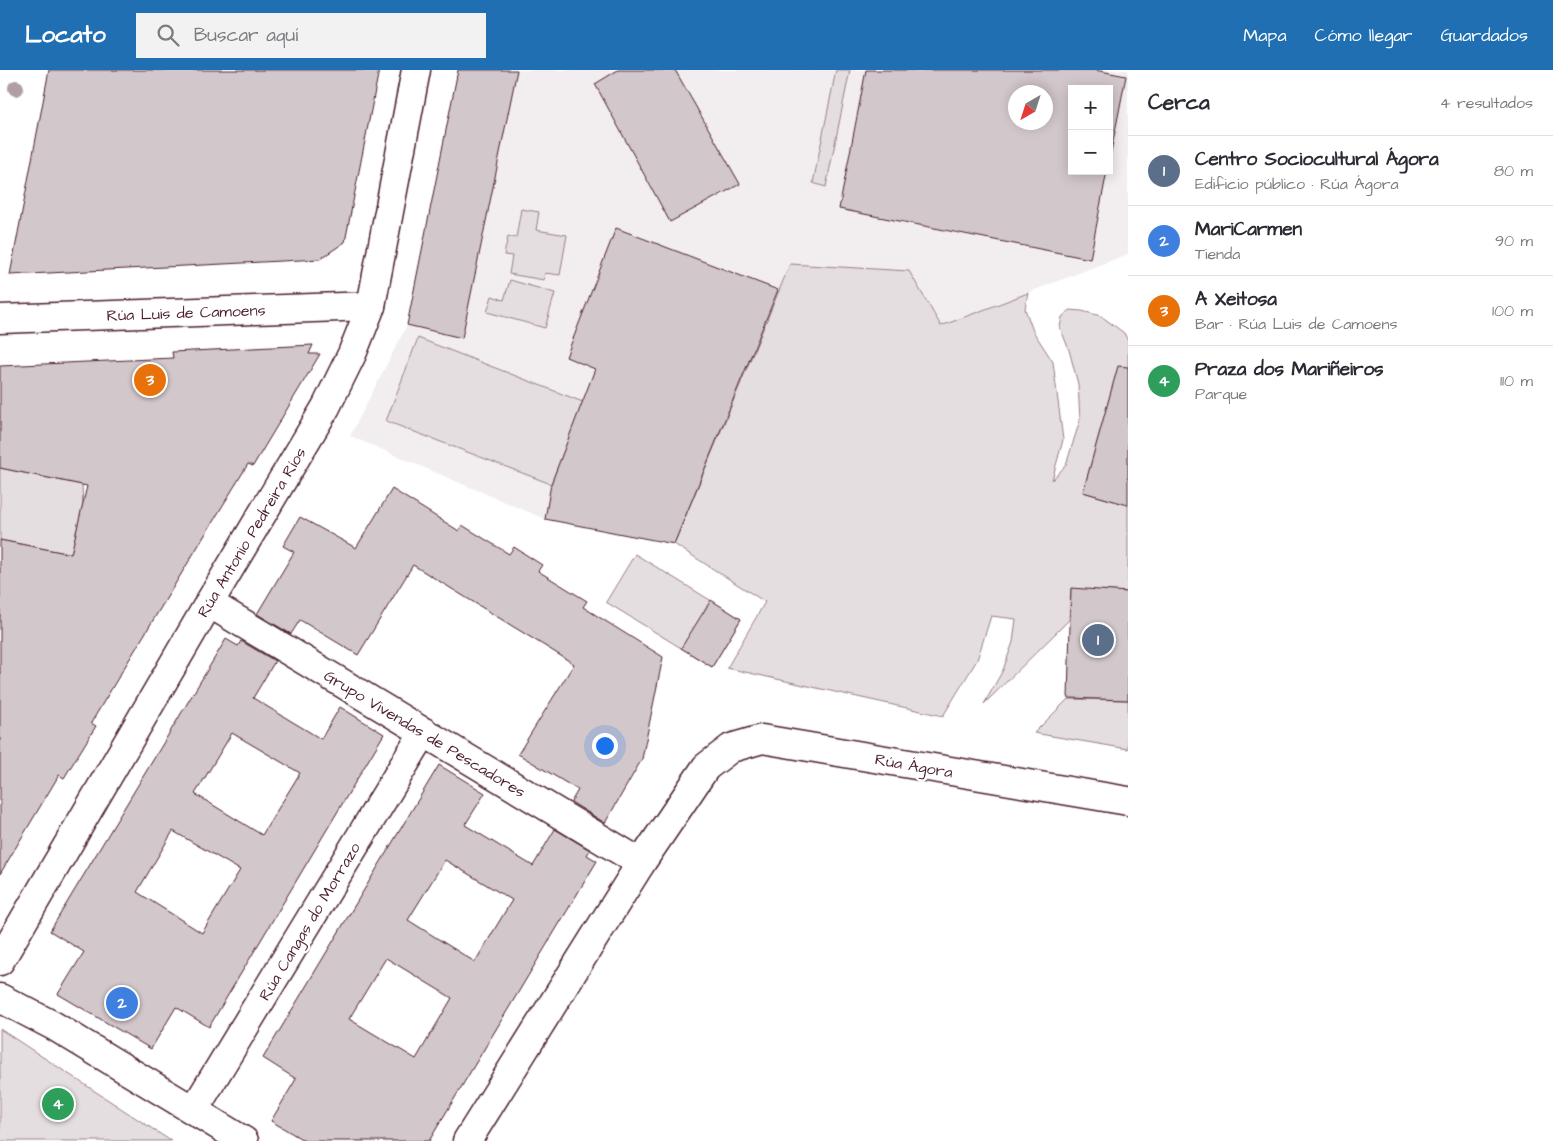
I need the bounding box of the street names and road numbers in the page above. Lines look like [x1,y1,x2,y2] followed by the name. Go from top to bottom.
[106,299,266,327] street label: Rúa Luis de Camoens
[192,443,311,622] street label: Rúa Antonio Pedreira Ríos
[320,665,529,803] street label: Grupo Vivendas de Pescadores
[873,748,954,785] street label: Rúa Ágora
[254,838,367,1005] street label: Rúa Cangas do Morrazo

